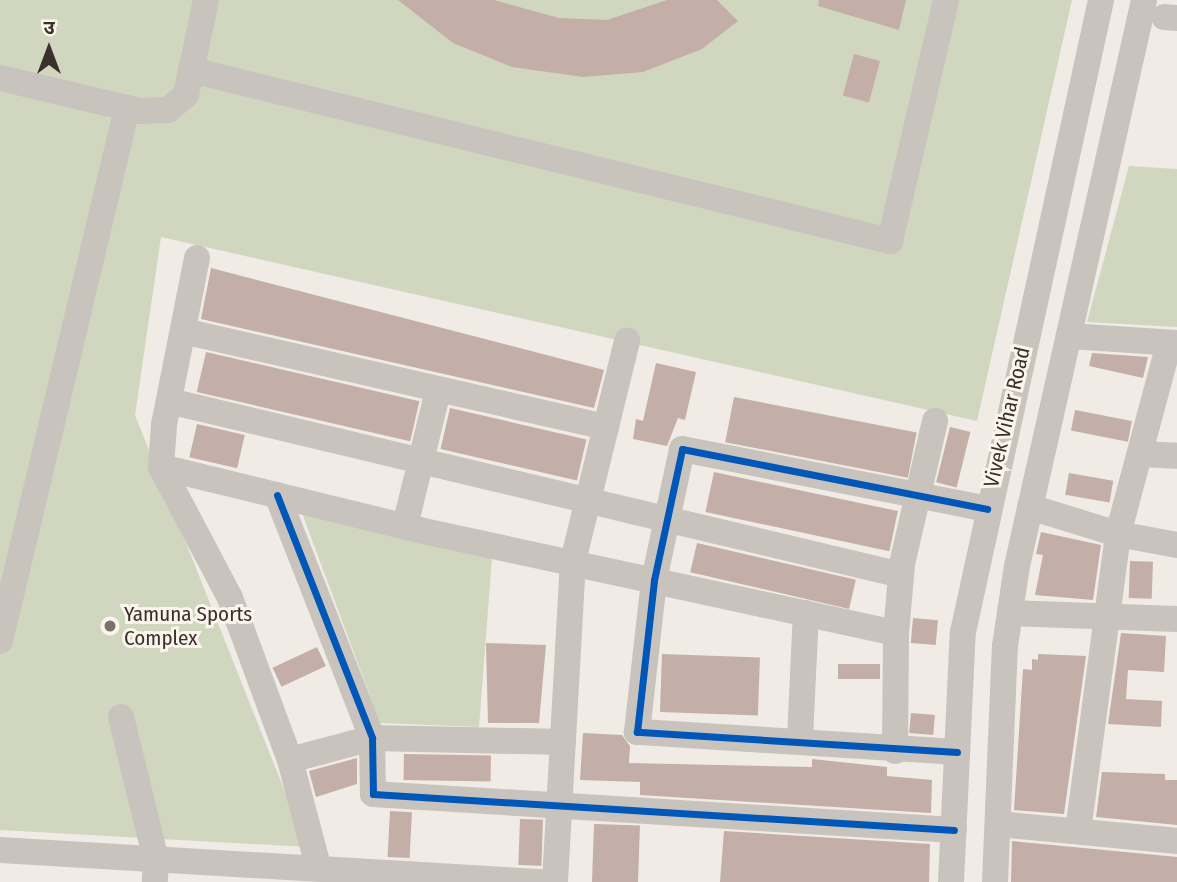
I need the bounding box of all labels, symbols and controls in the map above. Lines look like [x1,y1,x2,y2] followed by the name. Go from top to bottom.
[14,14,84,84] north arrow
[43,16,55,39] text: उ
[979,344,1035,490] street label: Vivek Vihar Road
[124,601,252,651] place label: Yamuna Sports Complex
[102,618,118,634] marker: Yamuna Sports Complex

